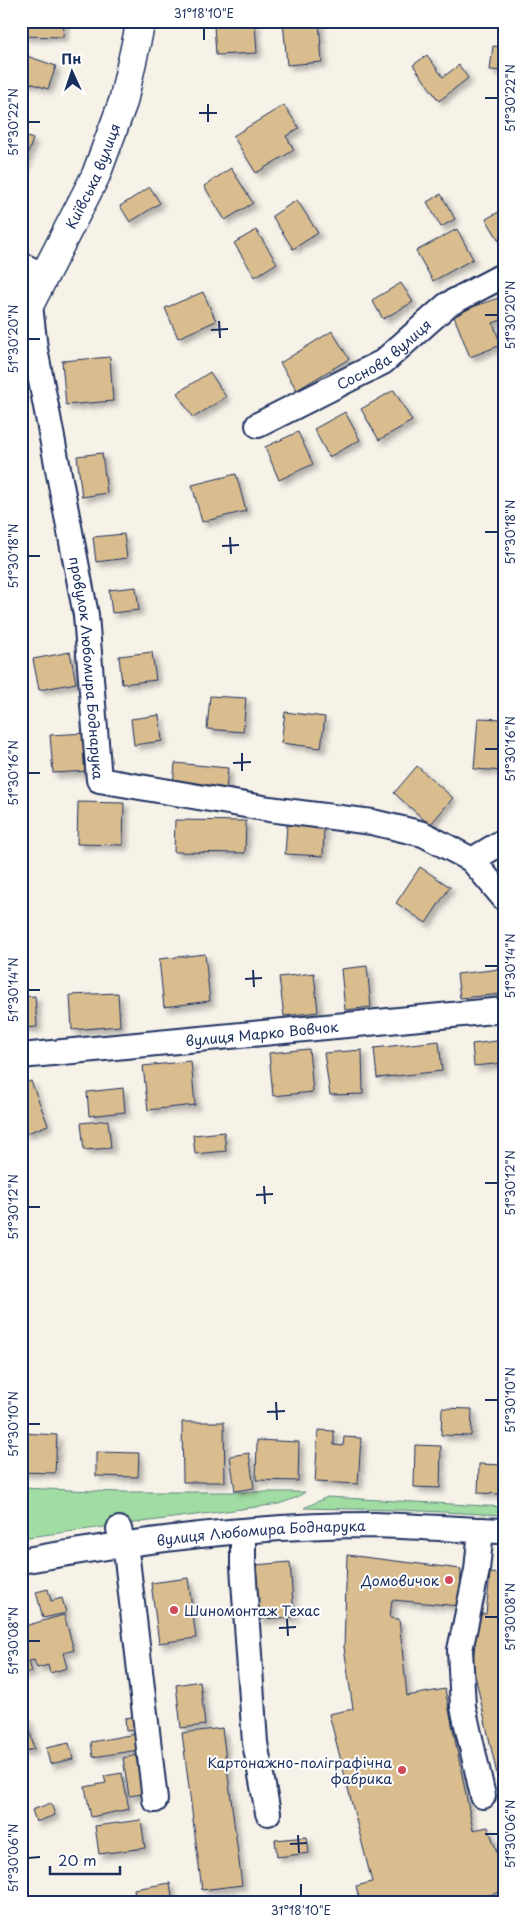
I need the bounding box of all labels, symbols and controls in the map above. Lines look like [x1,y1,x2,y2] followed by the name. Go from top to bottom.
[174,4,234,22] text: 31°18'10"E
[48,48,98,98] north arrow
[61,48,82,70] text: Пн
[501,64,519,132] text: 51°30'22"N
[4,88,22,156] text: 51°30'22"N
[60,120,125,232] street label: Київська вулиця
[501,281,519,349] text: 51°30'20"N
[4,305,22,373] text: 51°30'20"N
[333,314,435,394] street label: Соснова вулиця
[501,500,519,564] text: 51°30'18"N
[4,524,22,588] text: 51°30'18"N
[65,555,109,781] street label: провулок Любомира Боднарука
[501,716,519,782] text: 51°30'16"N
[4,740,22,806] text: 51°30'16"N
[501,933,519,999] text: 51°30'14"N
[4,957,22,1023] text: 51°30'14"N
[185,1015,340,1051] street label: вулиця Марко Вовчок
[501,1150,519,1216] text: 51°30'12"N
[4,1174,22,1240] text: 51°30'12"N
[501,1367,519,1433] text: 51°30'10"N
[4,1391,22,1457] text: 51°30'10"N
[155,1515,366,1550] street label: вулиця Любомира Боднарука
[360,1570,440,1591] place label: Домовичок
[443,1574,455,1586] marker: Домовичок
[501,1583,519,1651] text: 51°30'08"N
[184,1600,320,1621] place label: Шиномонтаж Техас
[168,1604,180,1616] marker: Шиномонтаж Техас
[4,1607,22,1675] text: 51°30'08"N
[207,1752,392,1789] place label: Картонажно-поліграфічна фабрика
[396,1764,408,1776] marker: Картонажно-поліграфічна фабрика
[501,1800,519,1868] text: 51°30'06"N
[4,1824,22,1892] text: 51°30'06"N
[50,1844,120,1876] scale bar
[58,1848,97,1871] text: 20 m
[271,1901,331,1919] text: 31°18'10"E

